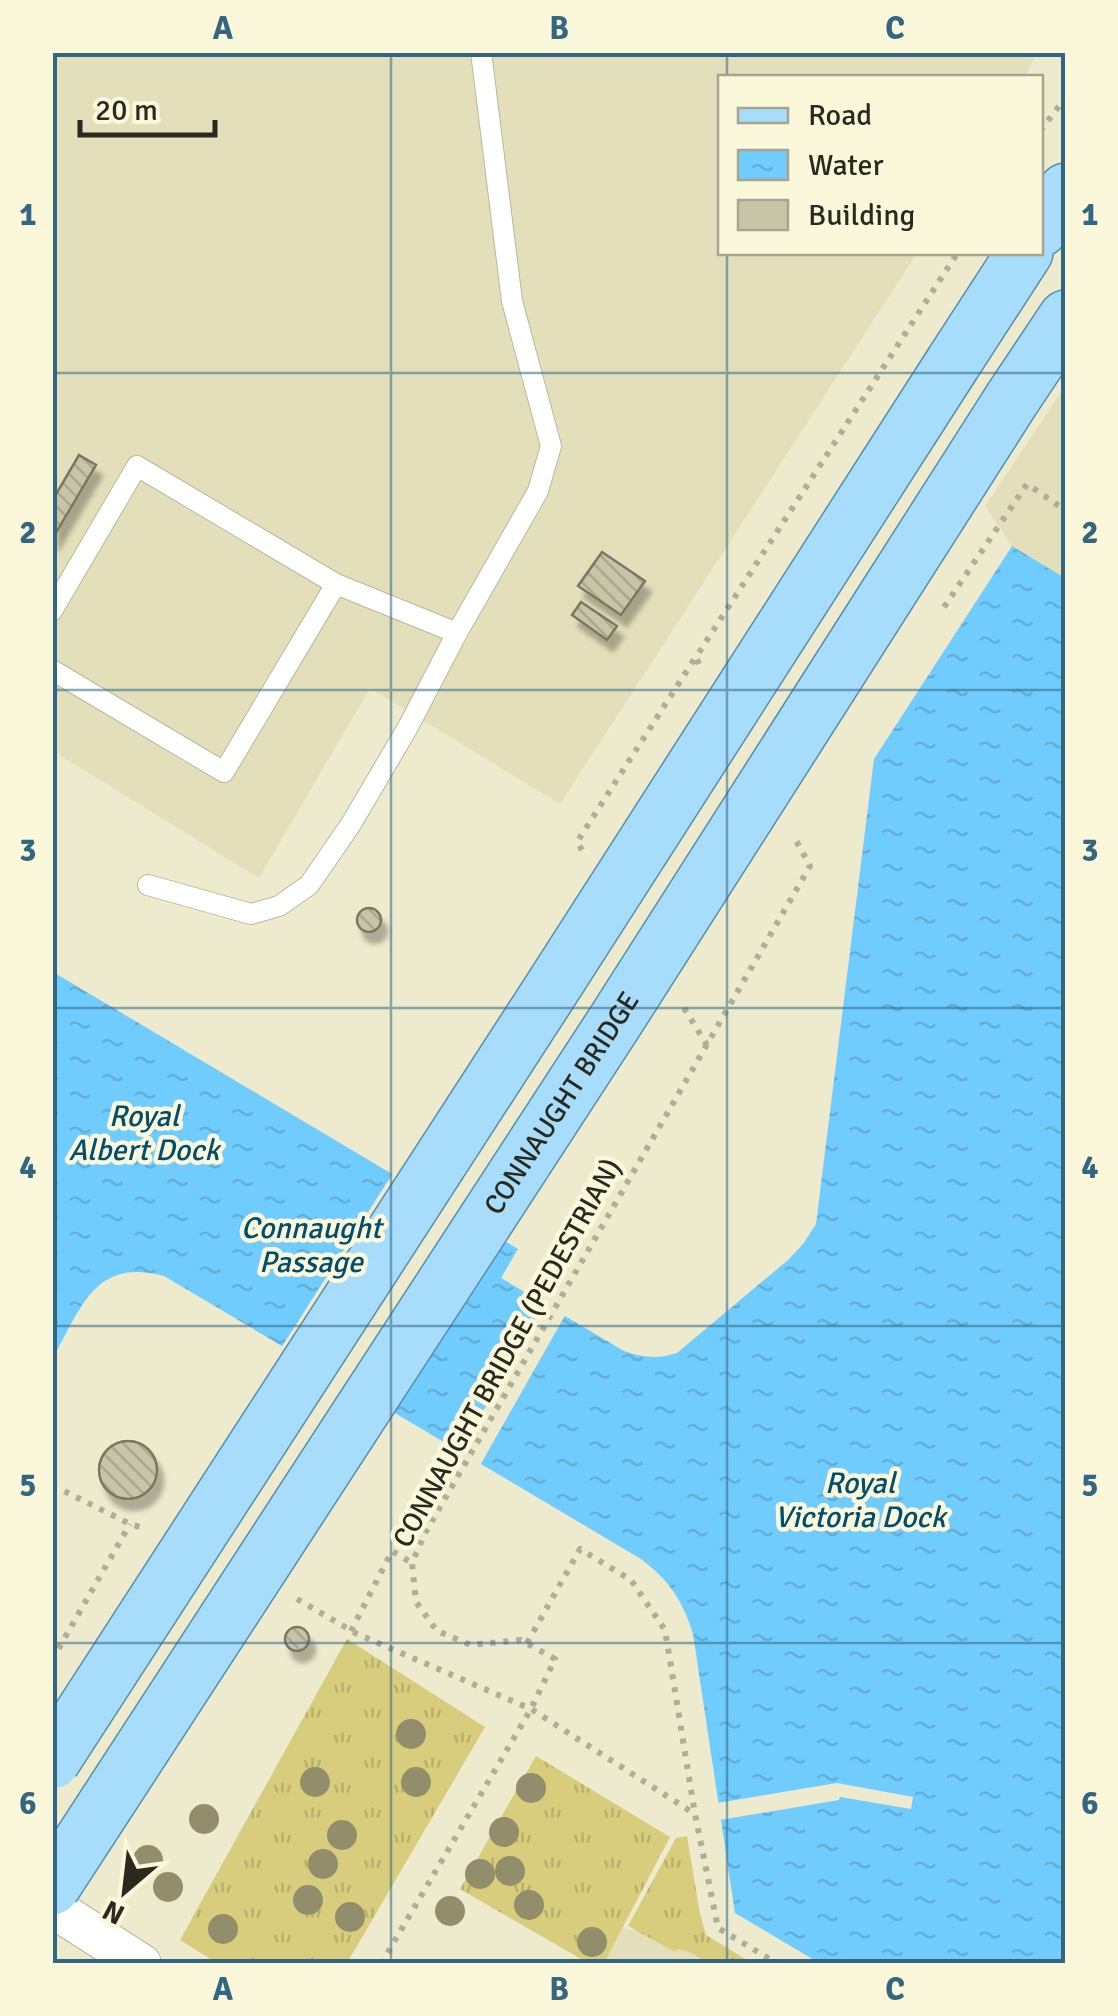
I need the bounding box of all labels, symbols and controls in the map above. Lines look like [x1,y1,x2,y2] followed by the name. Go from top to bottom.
[213,9,234,48] text: A
[549,9,569,48] text: B
[885,9,905,48] text: C
[80,75,215,137] scale bar
[718,75,1043,255] legend
[95,92,158,129] text: 20 m
[808,97,872,134] text: Road
[808,147,884,184] text: Water
[19,195,37,234] text: 1
[1081,195,1099,234] text: 1
[808,197,915,234] text: Building
[19,513,37,552] text: 2
[1081,513,1099,552] text: 2
[19,831,37,870] text: 3
[1081,831,1099,870] text: 3
[477,985,647,1221] street label: CONNAUGHT BRIDGE
[69,1098,222,1169] water label: Royal Albert Dock
[19,1148,37,1187] text: 4
[1081,1148,1099,1187] text: 4
[386,1153,628,1553] street label: CONNAUGHT BRIDGE (PEDESTRIAN)
[241,1210,385,1281] water label: Connaught Passage
[774,1465,948,1536] water label: Royal Victoria Dock
[19,1466,37,1505] text: 5
[1081,1466,1099,1505] text: 5
[19,1784,37,1823] text: 6
[1081,1784,1099,1823] text: 6
[75,1841,175,1941] north arrow
[97,1893,130,1932] text: N
[213,1970,234,2009] text: A
[549,1970,569,2009] text: B
[885,1970,905,2009] text: C

